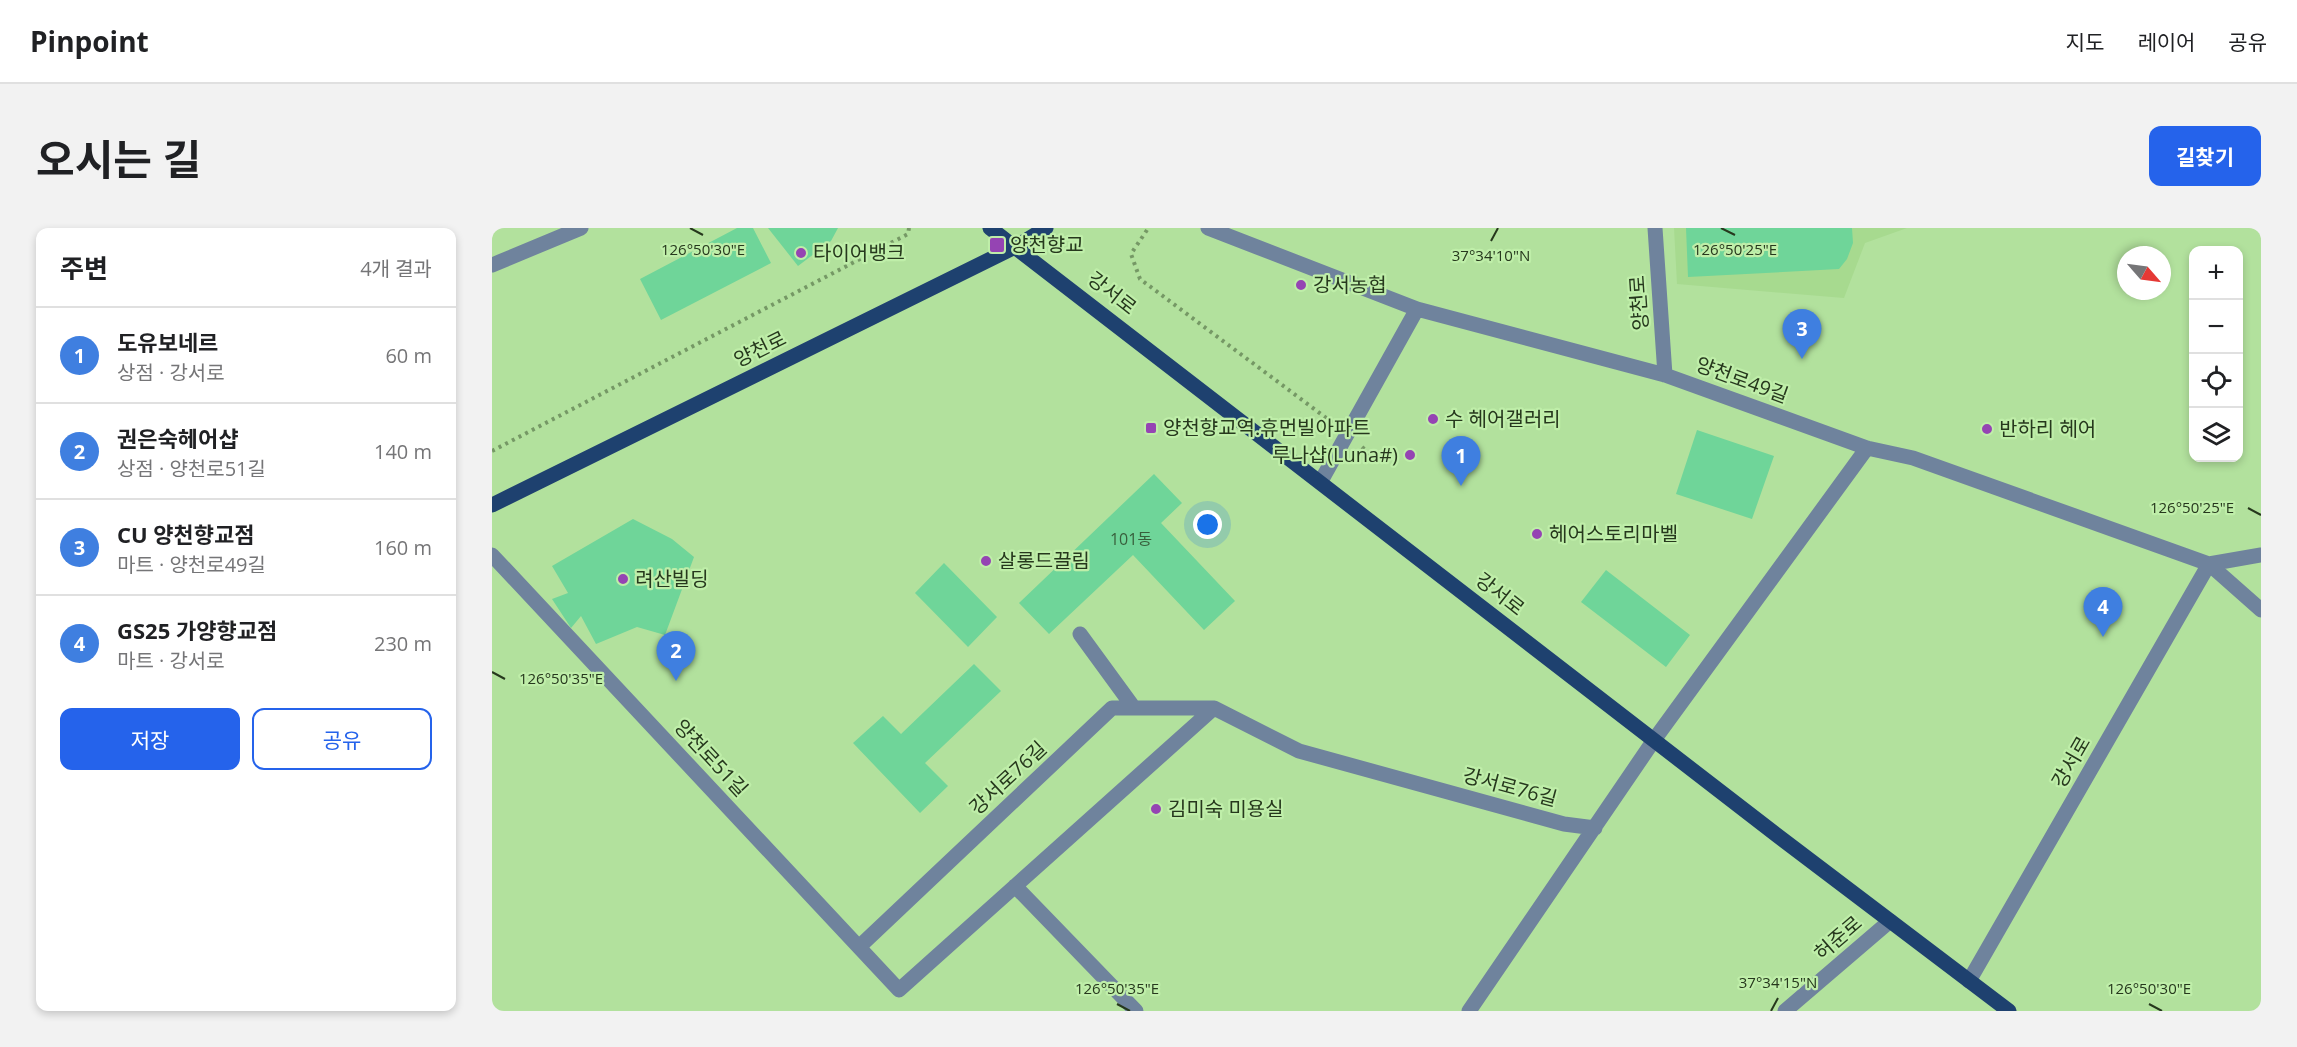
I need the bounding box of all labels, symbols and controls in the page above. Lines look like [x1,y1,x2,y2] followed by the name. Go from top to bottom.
[30,22,149,60] text: Pinpoint
[2066,28,2104,56] text: 지도
[2137,28,2195,56] text: 레이어
[2228,28,2267,56] text: 공유
[2149,126,2261,186] button: 길찾기
[36,130,201,187] text: 오시는 길
[1010,231,1084,258] place label: 양천향교
[988,236,1006,254] marker: 양천향교
[661,239,745,259] text: 126°50'30"E
[813,239,905,266] place label: 타이어뱅크
[1693,239,1777,259] text: 126°50'25"E
[1452,245,1530,265] text: 37°34'10"N
[794,246,808,260] marker: 타이어뱅크
[2117,246,2171,300] north arrow
[2189,246,2243,462] map controls
[2189,246,2243,300] button: +
[60,250,108,286] text: 주변
[360,255,432,282] text: 4개 결과
[1082,265,1142,320] street label: 강서로
[1313,271,1387,298] place label: 강서농협
[1623,275,1654,332] street label: 양천로
[1294,278,1308,292] marker: 강서농협
[2189,300,2243,354] button: −
[1782,310,1822,359] pin: 3
[729,324,791,373] street label: 양천로
[117,327,218,357] text: 도유보네르
[74,342,85,369] text: 1
[385,342,432,369] text: 60 m
[1692,350,1792,409] street label: 양천로49길
[2189,354,2243,408] button: locate
[117,359,225,386] text: 상점 · 강서로
[1445,405,1561,432] place label: 수 헤어갤러리
[2189,408,2243,462] button: layers
[1426,412,1440,426] marker: 수 헤어갤러리
[1163,414,1371,441] place label: 양천향교역.휴먼빌아파트
[1999,415,2096,442] place label: 반하리 헤어
[1144,421,1158,435] marker: 양천향교역.휴먼빌아파트
[1980,422,1994,436] marker: 반하리 헤어
[117,423,238,453] text: 권은숙헤어샵
[1442,436,1480,486] pin: 1
[74,438,85,465] text: 2
[374,438,432,465] text: 140 m
[1272,441,1398,468] place label: 루나샵(Luna#)
[1403,448,1417,462] marker: 루나샵(Luna#)
[117,455,266,482] text: 상점 · 양천로51길
[2150,497,2234,517] text: 126°50'25"E
[1193,510,1222,539] your location
[117,519,255,549] text: CU 양천향교점
[1549,520,1678,547] place label: 헤어스토리마벨
[1530,527,1544,541] marker: 헤어스토리마벨
[1110,528,1152,550] house number: 101동
[74,534,85,561] text: 3
[374,534,432,561] text: 160 m
[998,547,1090,574] place label: 살롱드끌림
[117,551,266,578] text: 마트 · 양천로49길
[979,554,993,568] marker: 살롱드끌림
[635,565,709,592] place label: 려산빌딩
[1470,566,1530,621] street label: 강서로
[616,572,630,586] marker: 려산빌딩
[2084,588,2122,637] pin: 4
[117,615,277,645] text: GS25 가양향교점
[74,630,85,657] text: 4
[374,630,432,657] text: 230 m
[656,632,696,681] pin: 2
[117,647,225,674] text: 마트 · 강서로
[519,668,603,688] text: 126°50'35"E
[60,708,240,770] button: 저장
[252,708,432,770] button: 공유
[669,713,754,802] street label: 양천로51길
[2045,731,2096,792] street label: 강서로
[963,735,1052,820] street label: 강서로76길
[1460,761,1560,812] street label: 강서로76길
[1168,795,1284,822] place label: 김미숙 미용실
[1149,802,1163,816] marker: 김미숙 미용실
[1808,909,1867,966] street label: 허준로
[1739,972,1817,992] text: 37°34'15"N
[1075,978,1159,998] text: 126°50'35"E
[2107,978,2191,998] text: 126°50'30"E

